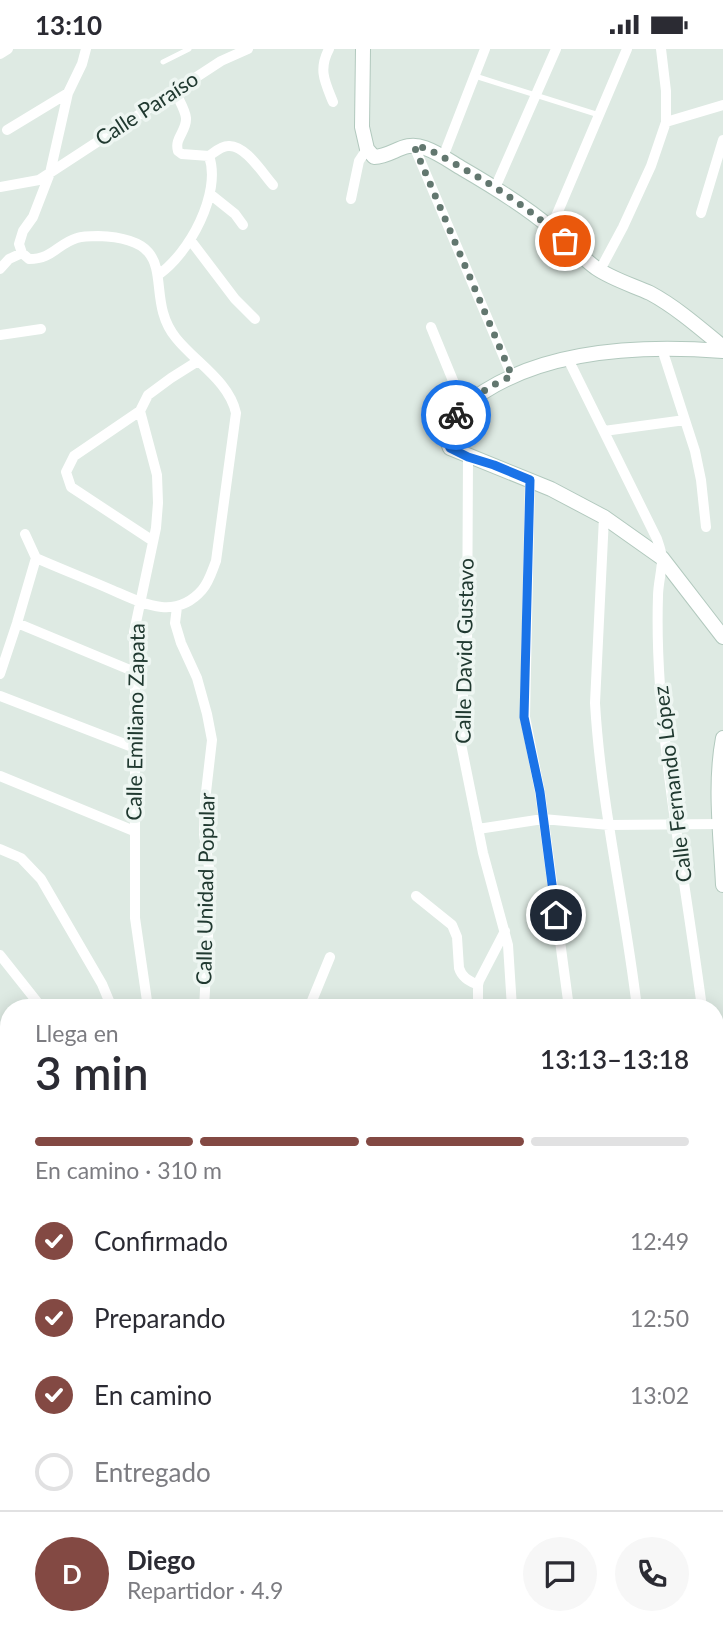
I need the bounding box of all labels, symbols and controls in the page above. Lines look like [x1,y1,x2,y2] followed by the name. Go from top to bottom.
[35,9,102,41] text: 13:10
[90,65,202,150] street label: Calle Paraíso
[535,211,595,271] pin
[546,222,584,260] icon: bag
[421,380,491,450] courier
[437,396,475,434] icon: bike
[449,558,478,744] street label: Calle David Gustavo
[120,623,149,821] street label: Calle Emiliano Zapata
[647,685,696,884] street label: Calle Fernando López
[190,792,219,985] street label: Calle Unidad Popular
[526,885,586,945] pin
[537,896,575,934] icon: home
[35,1019,119,1047] text: Llega en
[540,1043,689,1075] text: 13:13–13:18
[35,1045,149,1100] text: 3 min
[35,1156,222,1184] text: En camino · 310 m
[35,1222,73,1260] icon: check
[94,1225,228,1257] text: Confirmado
[630,1227,689,1255] text: 12:49
[35,1299,73,1337] icon: check
[94,1302,226,1334] text: Preparando
[630,1304,689,1332] text: 12:50
[35,1376,73,1414] icon: check
[94,1379,212,1411] text: En camino
[630,1381,689,1409] text: 13:02
[94,1456,211,1488] text: Entregado
[523,1537,597,1611] button: chat
[615,1537,689,1611] button: phone
[127,1544,195,1576] text: Diego
[62,1558,82,1590] text: D
[127,1576,283,1604] text: Repartidor · 4.9

